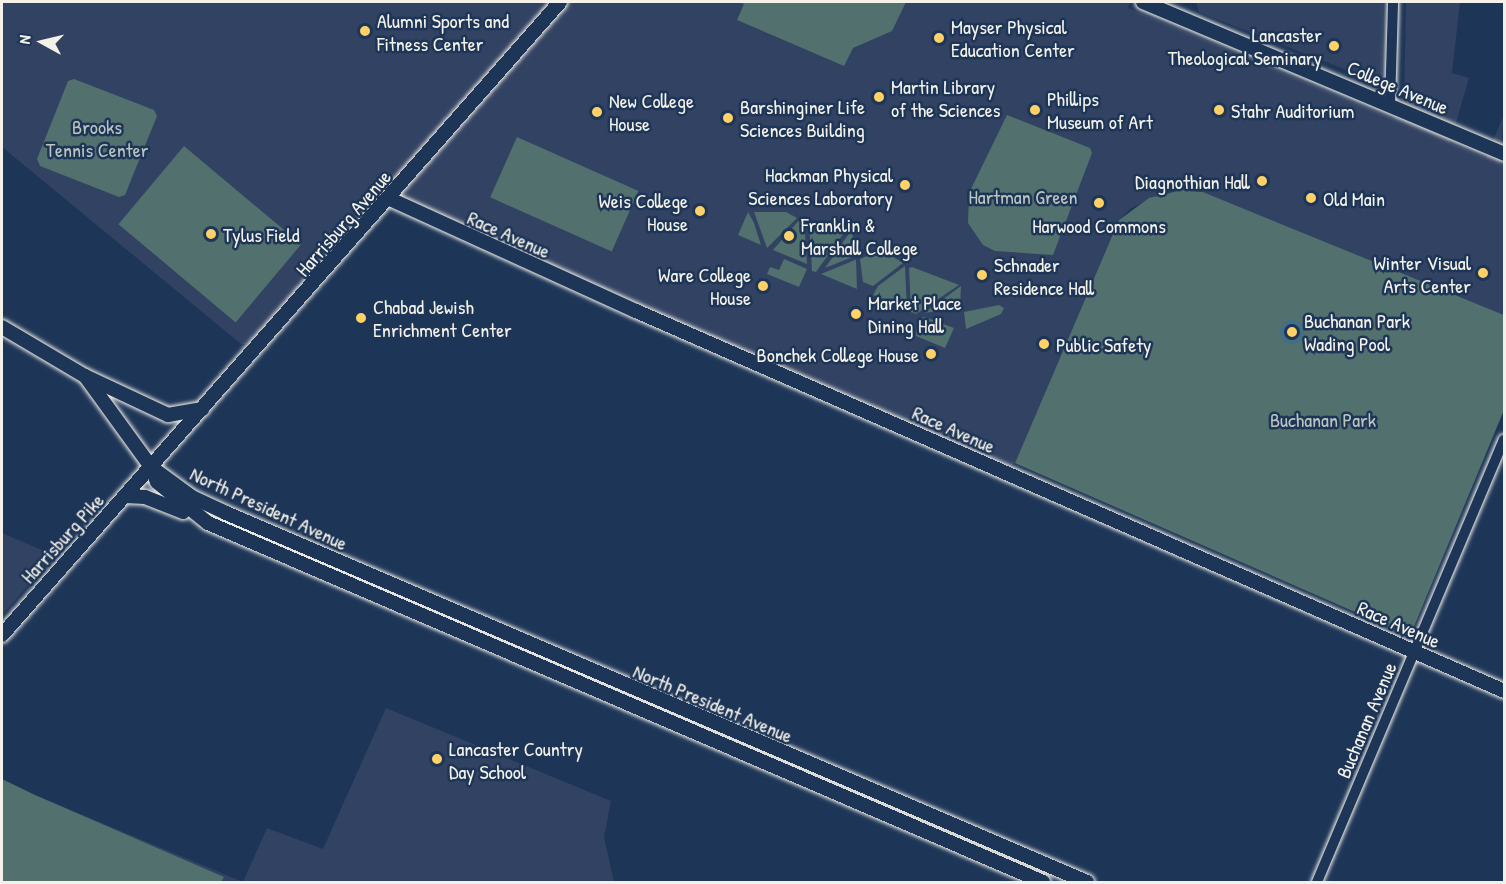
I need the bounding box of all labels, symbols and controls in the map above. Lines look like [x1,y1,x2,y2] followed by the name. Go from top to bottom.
[377,8,509,55] place label: Alumni Sports and Fitness Center
[12,12,72,72] north arrow
[951,14,1075,61] place label: Mayser Physical Education Center
[1168,22,1322,69] place label: Lancaster Theological Seminary
[358,24,372,38] marker: Alumni Sports and Fitness Center
[932,31,946,45] marker: Mayser Physical Education Center
[13,34,36,45] text: N
[1327,39,1341,53] marker: Lancaster Theological Seminary
[1344,55,1452,119] street label: College Avenue
[891,74,1001,121] place label: Martin Library of the Sciences
[1047,86,1153,133] place label: Phillips Museum of Art
[609,88,694,135] place label: New College House
[872,90,886,104] marker: Martin Library of the Sciences
[740,94,865,141] place label: Barshinginer Life Sciences Building
[1231,98,1354,122] place label: Stahr Auditorium
[1028,103,1042,117] marker: Phillips Museum of Art
[1212,103,1226,117] marker: Stahr Auditorium
[590,105,604,119] marker: New College House
[721,111,735,125] marker: Barshinginer Life Sciences Building
[46,115,148,162] park label: Brooks Tennis Center
[748,162,893,209] place label: Hackman Physical Sciences Laboratory
[290,165,396,281] street label: Harrisburg Avenue
[1135,169,1250,193] place label: Diagnothian Hall
[1255,174,1269,188] marker: Diagnothian Hall
[898,178,912,192] marker: Hackman Physical Sciences Laboratory
[968,184,1078,208] park label: Hartman Green
[1323,186,1385,210] place label: Old Main
[598,188,688,235] place label: Weis College House
[1304,191,1318,205] marker: Old Main
[1092,196,1106,210] marker: Harwood Commons
[693,204,707,218] marker: Weis College House
[464,205,554,263] street label: Race Avenue
[801,213,918,260] place label: Franklin & Marshall College
[1032,213,1166,237] place label: Harwood Commons
[223,222,299,246] place label: Tylus Field
[204,227,218,241] marker: Tylus Field
[782,229,796,243] marker: Franklin & Marshall College
[1373,250,1471,297] place label: Winter Visual Arts Center
[994,252,1094,299] place label: Schnader Residence Hall
[658,262,751,309] place label: Ware College House
[1476,266,1490,280] marker: Winter Visual Arts Center
[975,268,989,282] marker: Schnader Residence Hall
[756,279,770,293] marker: Ware College House
[868,290,962,337] place label: Market Place Dining Hall
[373,294,512,341] place label: Chabad Jewish Enrichment Center
[849,307,863,321] marker: Market Place Dining Hall
[1304,308,1410,355] place label: Buchanan Park Wading Pool
[354,311,368,325] marker: Chabad Jewish Enrichment Center
[1285,325,1299,339] marker: Buchanan Park Wading Pool
[1056,332,1152,356] place label: Public Safety
[1037,337,1051,351] marker: Public Safety
[757,342,919,366] place label: Bonchek College House
[924,347,938,361] marker: Bonchek College House
[909,400,999,458] street label: Race Avenue
[1270,407,1376,431] park label: Buchanan Park
[187,461,351,555] street label: North President Avenue
[15,488,109,588] street label: Harrisburg Pike
[1354,595,1444,653] street label: Race Avenue
[630,659,796,747] street label: North President Avenue
[1331,659,1401,781] street label: Buchanan Avenue
[449,736,583,783] place label: Lancaster Country Day School
[430,752,444,766] marker: Lancaster Country Day School

